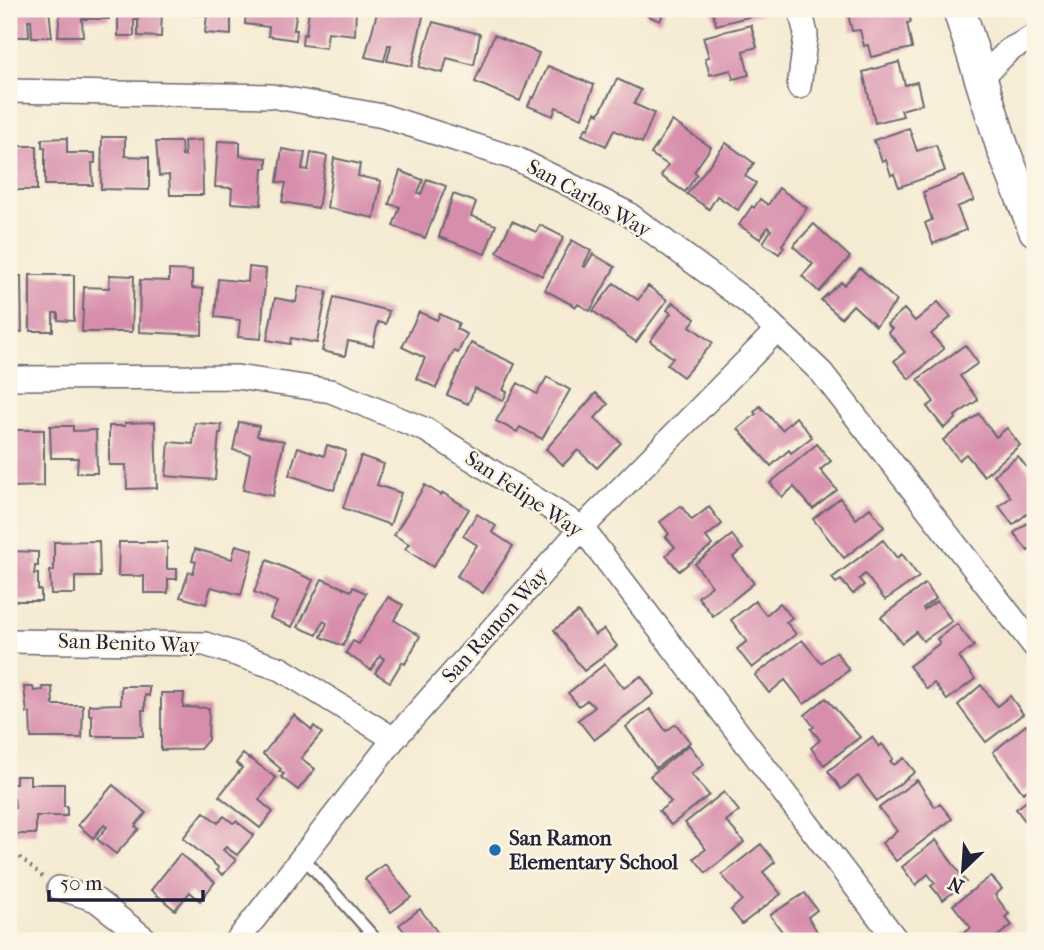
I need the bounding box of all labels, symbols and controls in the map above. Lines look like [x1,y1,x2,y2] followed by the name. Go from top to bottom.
[523,154,656,242] street label: San Carlos Way
[461,446,588,543] street label: San Felipe Way
[437,562,554,688] street label: San Ramon Way
[58,629,201,657] street label: San Benito Way
[509,826,678,874] place label: San Ramon Elementary School
[928,834,998,904] north arrow
[487,842,503,858] marker: San Ramon Elementary School
[49,859,203,903] scale bar
[60,871,103,895] text: 50 m
[945,871,967,898] text: N

